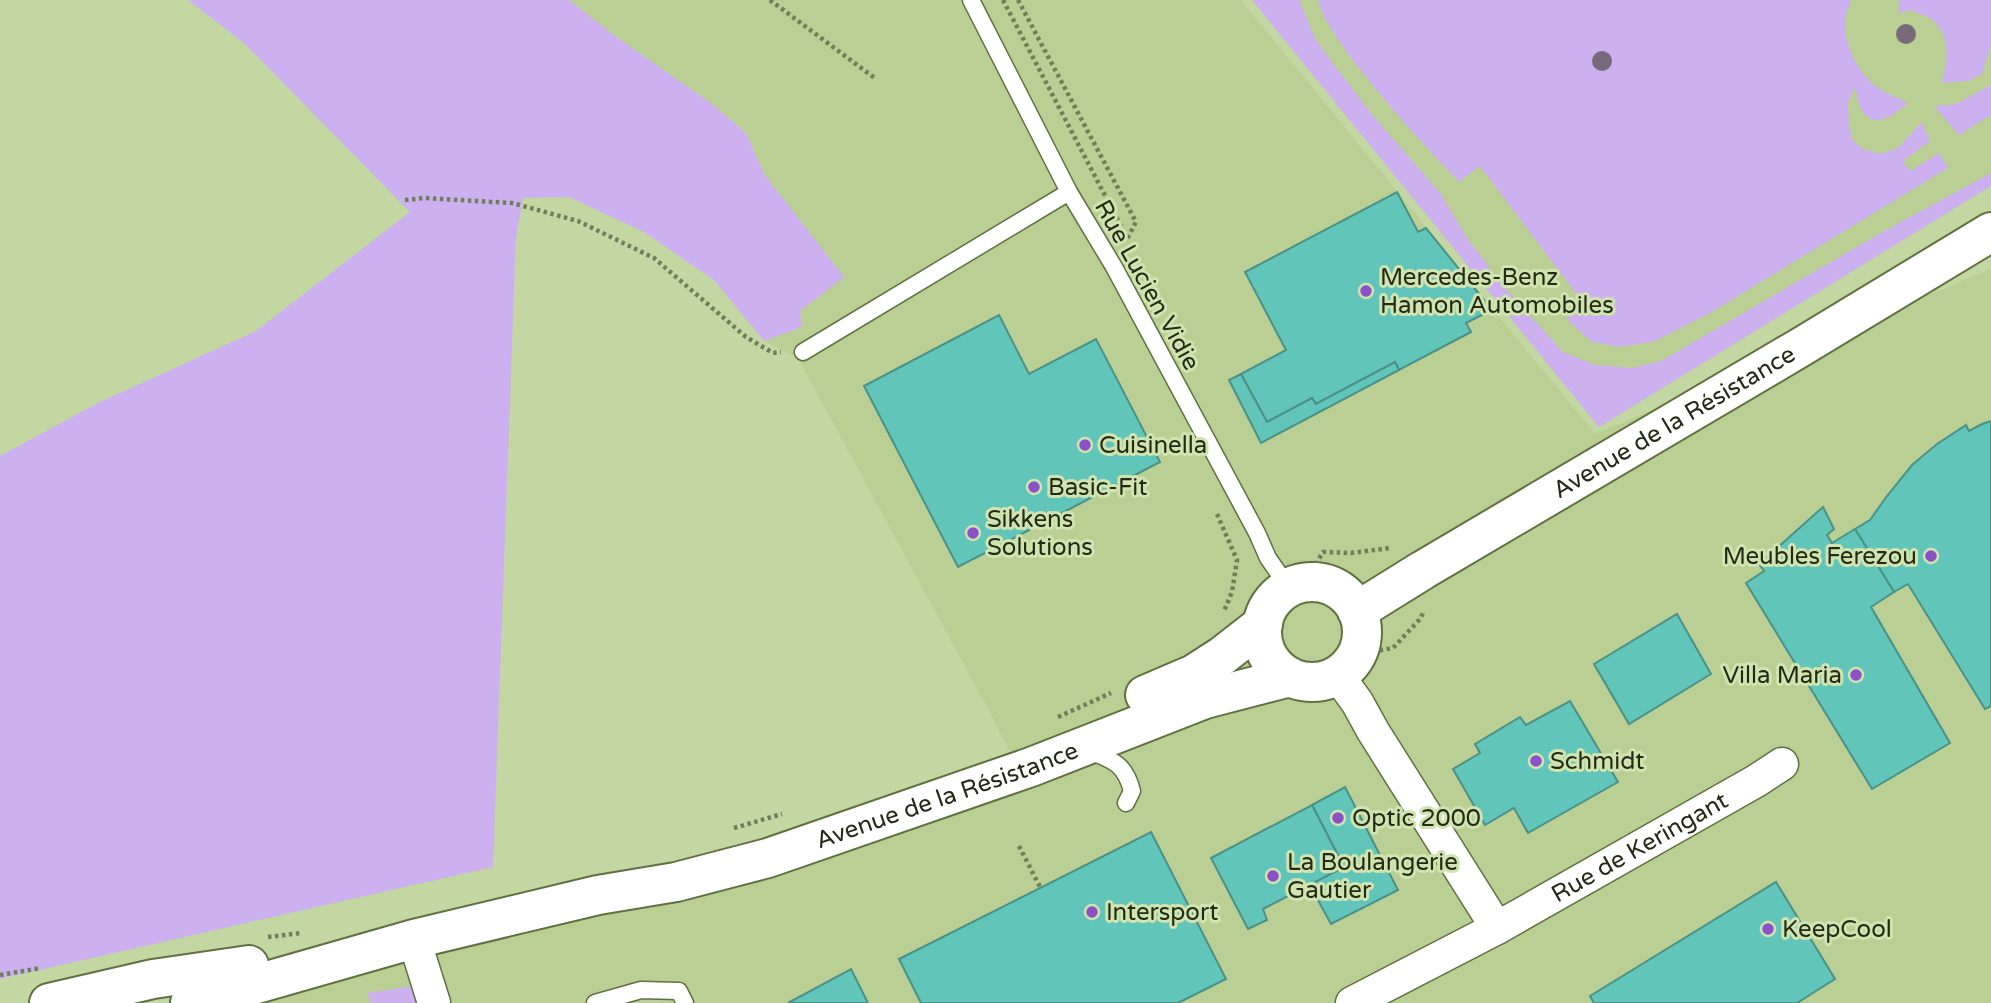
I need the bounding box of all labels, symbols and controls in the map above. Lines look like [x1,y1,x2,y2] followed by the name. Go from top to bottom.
[1088,195,1206,375] street label: Rue Lucien Vidie
[1380,263,1614,320] place label: Mercedes-Benz Hamon Automobiles
[1358,283,1374,299] marker: Mercedes-Benz Hamon Automobiles
[1548,339,1800,505] street label: Avenue de la Résistance
[1099,431,1207,460] place label: Cuisinella
[1077,437,1093,453] marker: Cuisinella
[1048,473,1147,502] place label: Basic-Fit
[1026,479,1042,495] marker: Basic-Fit
[987,505,1093,562] place label: Sikkens Solutions
[965,525,981,541] marker: Sikkens Solutions
[1723,542,1917,571] place label: Meubles Ferezou
[1923,548,1939,564] marker: Meubles Ferezou
[1723,661,1842,690] place label: Villa Maria
[1848,667,1864,683] marker: Villa Maria
[812,735,1082,855] street label: Avenue de la Résistance
[1550,747,1645,776] place label: Schmidt
[1528,753,1544,769] marker: Schmidt
[1546,786,1733,909] street label: Rue de Keringant
[1352,804,1481,833] place label: Optic 2000
[1330,810,1346,826] marker: Optic 2000
[1287,848,1458,905] place label: La Boulangerie Gautier
[1265,868,1281,884] marker: La Boulangerie Gautier
[1106,898,1218,927] place label: Intersport
[1084,904,1100,920] marker: Intersport
[1782,915,1892,944] place label: KeepCool
[1760,921,1776,937] marker: KeepCool

